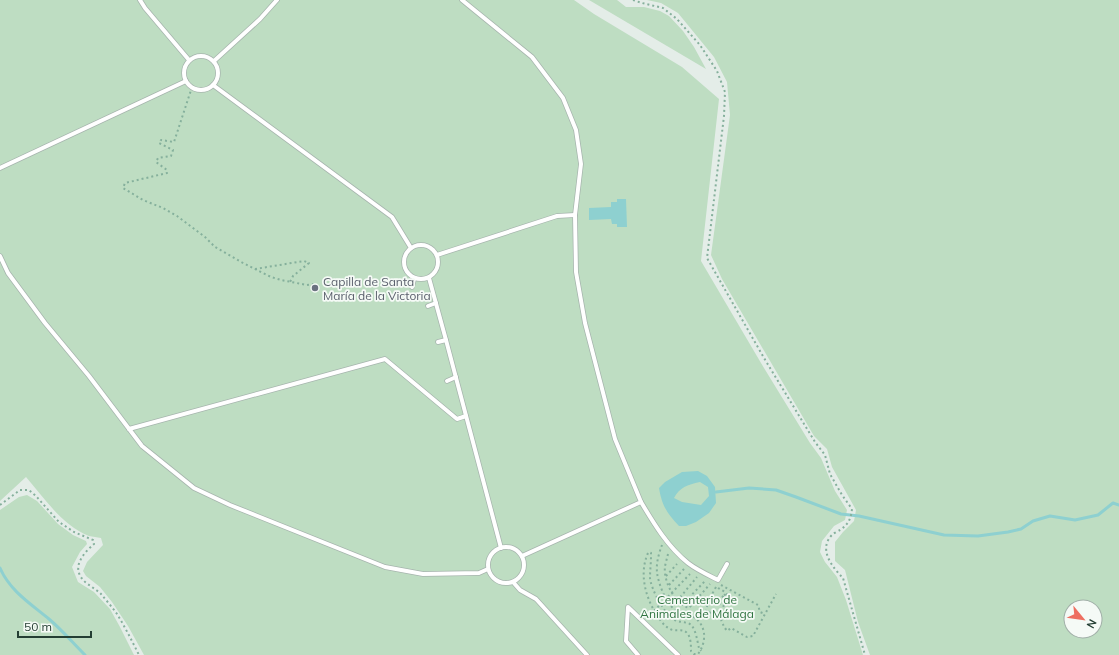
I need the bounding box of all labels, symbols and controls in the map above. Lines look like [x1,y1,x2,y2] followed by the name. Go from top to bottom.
[323,274,431,303] place label: Capilla de Santa María de la Victoria
[310,283,320,293] marker: Capilla de Santa María de la Victoria
[640,592,754,621] park label: Cementerio de Animales de Málaga
[1063,599,1103,639] north arrow
[18,613,91,639] scale bar
[1084,617,1100,631] text: N
[24,619,52,634] text: 50 m

